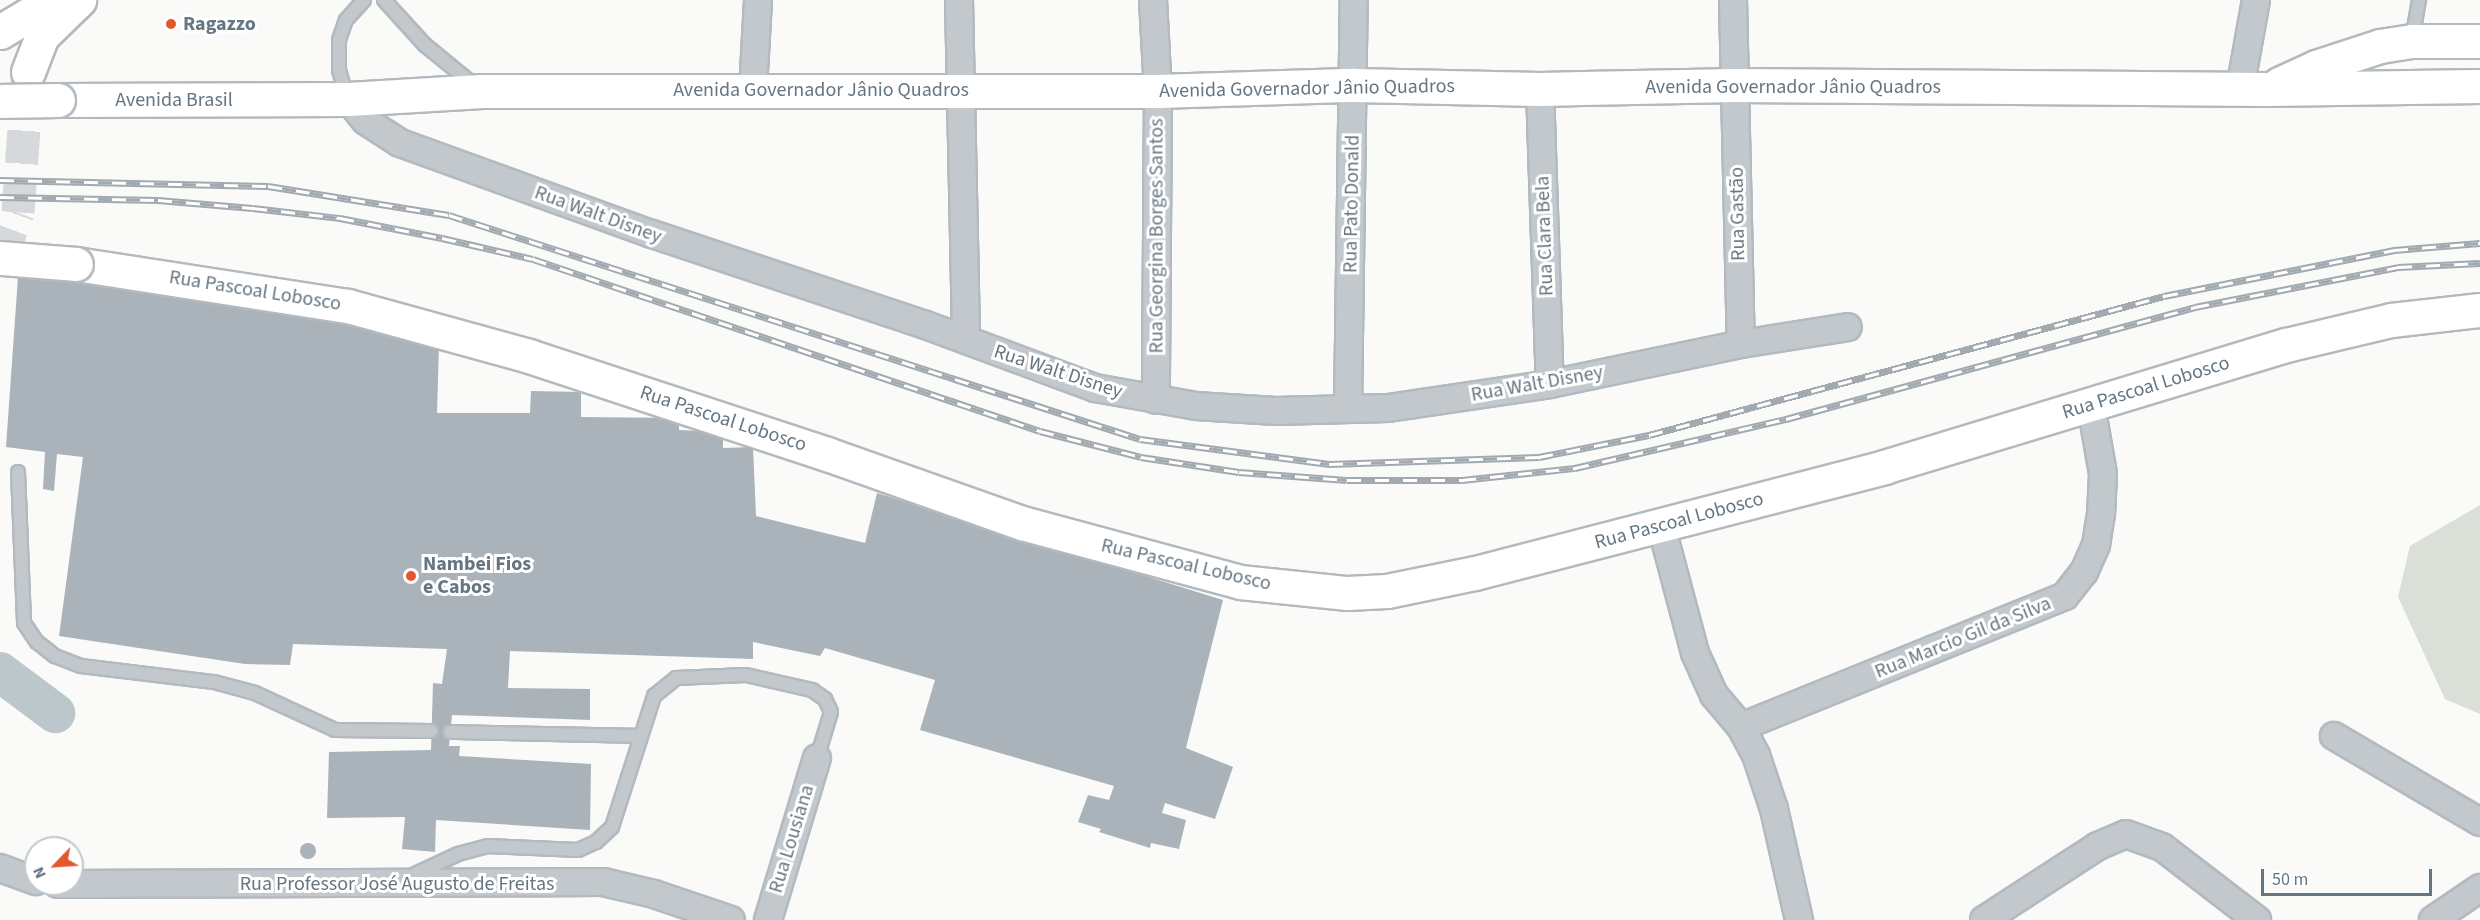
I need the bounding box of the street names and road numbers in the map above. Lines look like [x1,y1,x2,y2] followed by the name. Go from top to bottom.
[1159,74,1455,104] street label: Avenida Governador Jânio Quadros
[1645,75,1941,99] street label: Avenida Governador Jânio Quadros
[673,78,969,102] street label: Avenida Governador Jânio Quadros
[115,88,233,112] street label: Avenida Brasil
[1145,118,1169,354] street label: Rua Georgina Borges Santos
[1339,135,1365,273] street label: Rua Pato Donald
[1725,167,1751,261] street label: Rua Gastão
[1531,175,1559,297] street label: Rua Clara Bela
[531,181,665,249] street label: Rua Walt Disney
[167,266,343,316] street label: Rua Pascoal Lobosco
[991,340,1125,404] street label: Rua Walt Disney
[2059,351,2233,425] street label: Rua Pascoal Lobosco
[1469,361,1605,407] street label: Rua Walt Disney
[637,381,809,457] street label: Rua Pascoal Lobosco
[1592,487,1766,555] street label: Rua Pascoal Lobosco
[1099,534,1273,596] street label: Rua Pascoal Lobosco
[1871,592,2055,684] street label: Rua Marcio Gil da Silva
[764,782,820,896] street label: Rua Lousiana
[240,872,554,896] street label: Rua Professor José Augusto de Freitas

